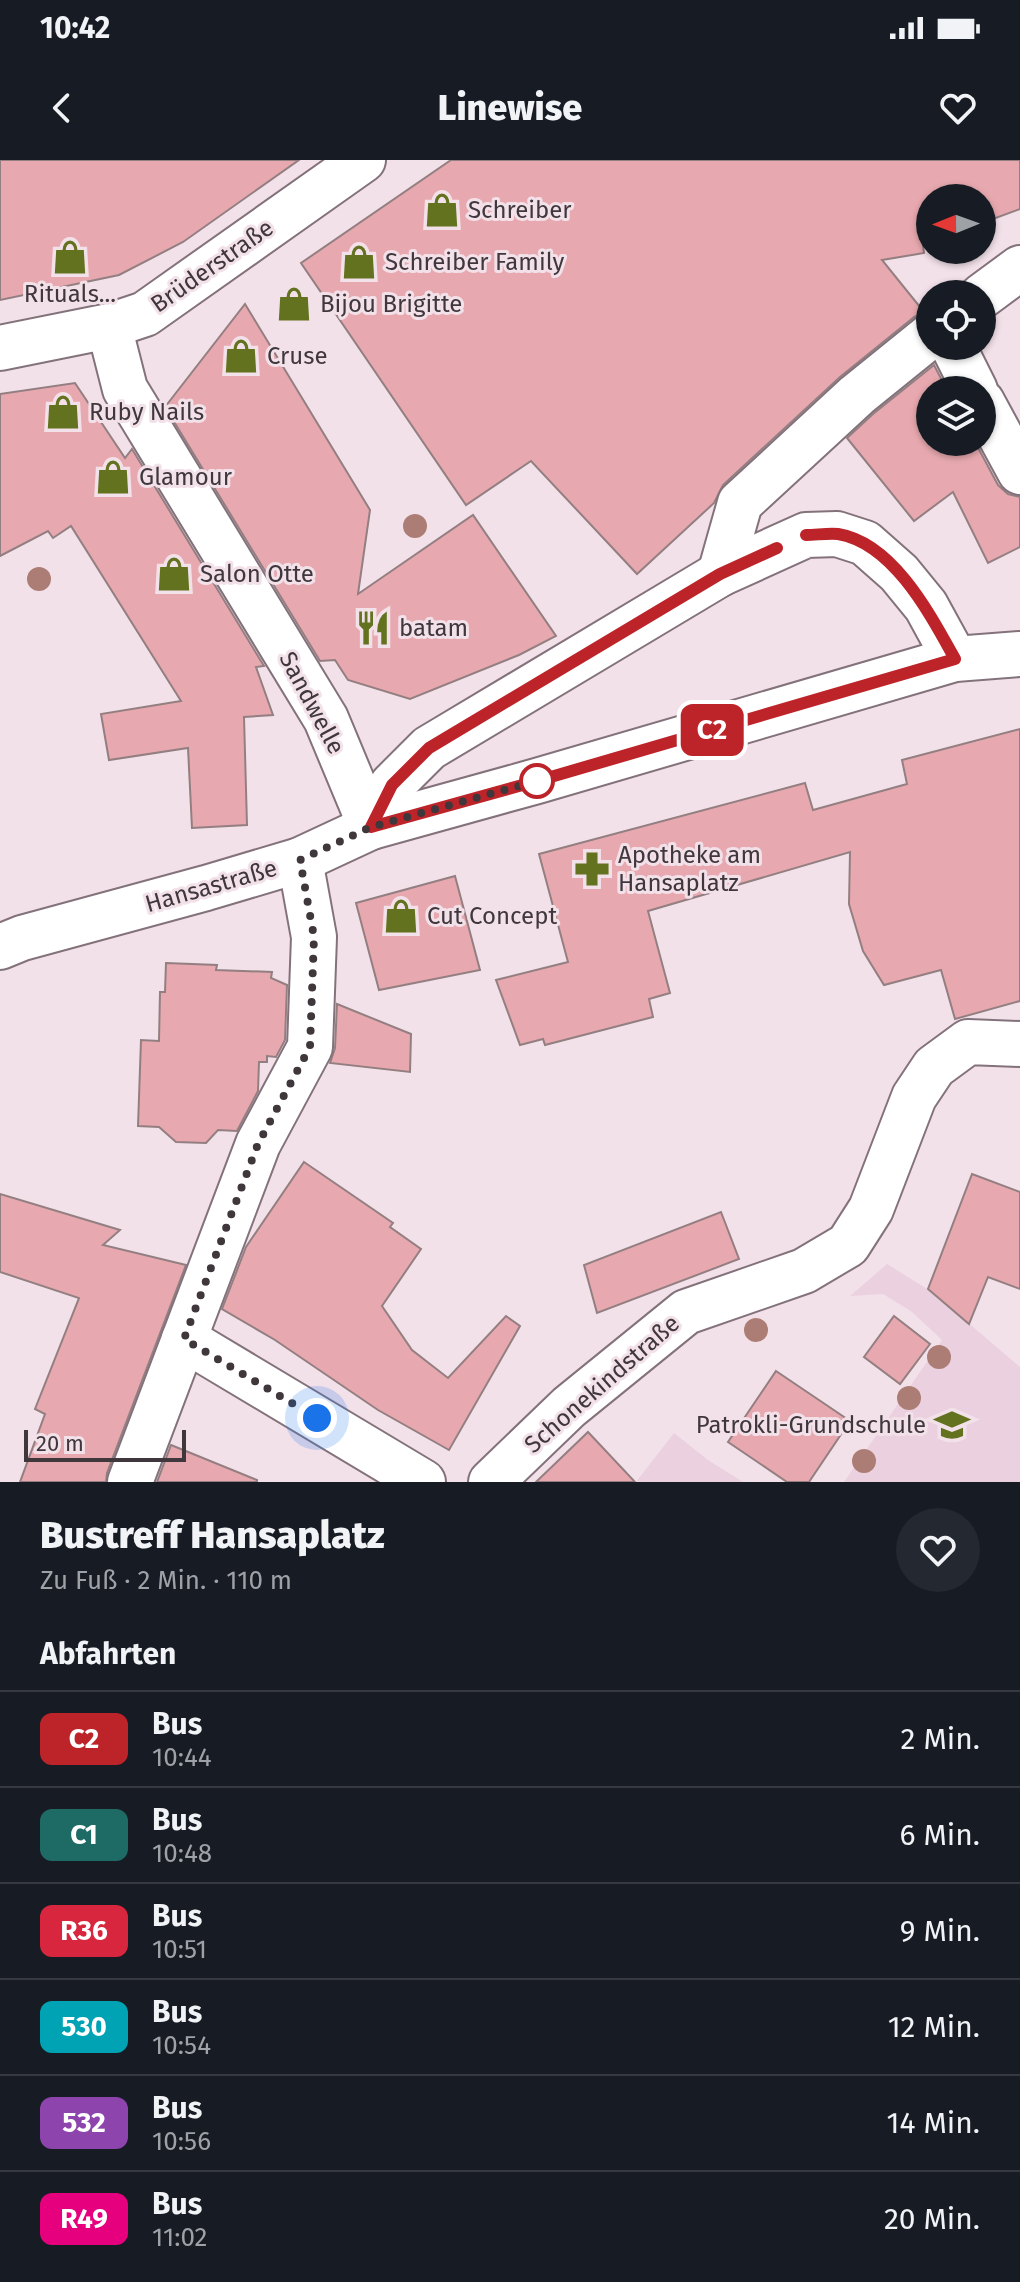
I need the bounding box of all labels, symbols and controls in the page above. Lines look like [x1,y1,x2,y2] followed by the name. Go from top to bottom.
[40,10,110,46] text: 10:42
[40,86,84,130] icon: back
[438,86,582,130] text: Linewise
[936,86,980,130] icon: heart
[916,184,996,264] north arrow
[916,184,996,456] map controls
[423,191,461,229] shop icon: Schreiber
[468,196,572,224] place label: Schreiber
[145,214,279,318] street label: Brüderstraße
[51,238,89,276] shop icon: Rituals...
[340,243,378,281] shop icon: Schreiber Family
[385,248,564,276] place label: Schreiber Family
[24,280,116,308] place label: Rituals...
[916,280,996,360] button: locate
[275,285,313,323] shop icon: Bijou Brigitte
[320,290,462,318] place label: Bijou Brigitte
[222,337,260,375] shop icon: Cruse
[267,342,328,370] place label: Cruse
[916,376,996,456] button: layers
[44,393,82,431] shop icon: Ruby Nails
[89,398,204,426] place label: Ruby Nails
[94,458,132,496] shop icon: Glamour
[139,463,233,491] place label: Glamour
[155,555,193,593] shop icon: Salon Otte
[200,560,314,588] place label: Salon Otte
[354,609,392,647] restaurant icon: batam
[399,614,468,642] place label: batam
[273,647,351,759] street label: Sandwelle
[676,704,748,756] line badge: C2
[697,713,727,746] text: C2
[520,764,554,798] unlabelled marker
[618,841,761,897] place label: Apotheke am Hansaplatz
[573,850,611,888] pharmacy icon: Apotheke am Hansaplatz
[142,854,280,918] street label: Hansastraße
[382,897,420,935] shop icon: Cut Concept
[427,902,557,930] place label: Cut Concept
[519,1309,685,1459] street label: Schonekindstraße
[297,1398,337,1438] your location
[933,1406,971,1444] school or university icon: Patrokli-Grundschule
[696,1411,926,1439] place label: Patrokli-Grundschule
[24,1426,186,1462] scale bar
[36,1430,84,1457] text: 20 m
[896,1508,980,1592] button: heart
[40,1512,385,1558] text: Bustreff Hansaplatz
[40,1565,292,1596] text: Zu Fuß · 2 Min. · 110 m
[40,1636,176,1672] text: Abfahrten
[152,1706,202,1742] text: Bus
[901,1721,980,1757] text: 2 Min.
[69,1722,99,1755] text: C2
[152,1742,212,1773] text: 10:44
[152,1802,202,1838] text: Bus
[899,1817,980,1853] text: 6 Min.
[70,1818,98,1851] text: C1
[152,1838,212,1869] text: 10:48
[152,1898,202,1934] text: Bus
[900,1913,980,1949] text: 9 Min.
[60,1914,108,1947] text: R36
[152,1934,207,1965] text: 10:51
[152,1994,202,2030] text: Bus
[888,2009,980,2045] text: 12 Min.
[61,2010,107,2043] text: 530
[152,2030,211,2061] text: 10:54
[152,2090,202,2126] text: Bus
[887,2105,980,2141] text: 14 Min.
[62,2106,106,2139] text: 532
[152,2126,211,2157] text: 10:56
[152,2186,202,2222] text: Bus
[884,2201,980,2237] text: 20 Min.
[60,2202,108,2235] text: R49
[152,2222,207,2253] text: 11:02

